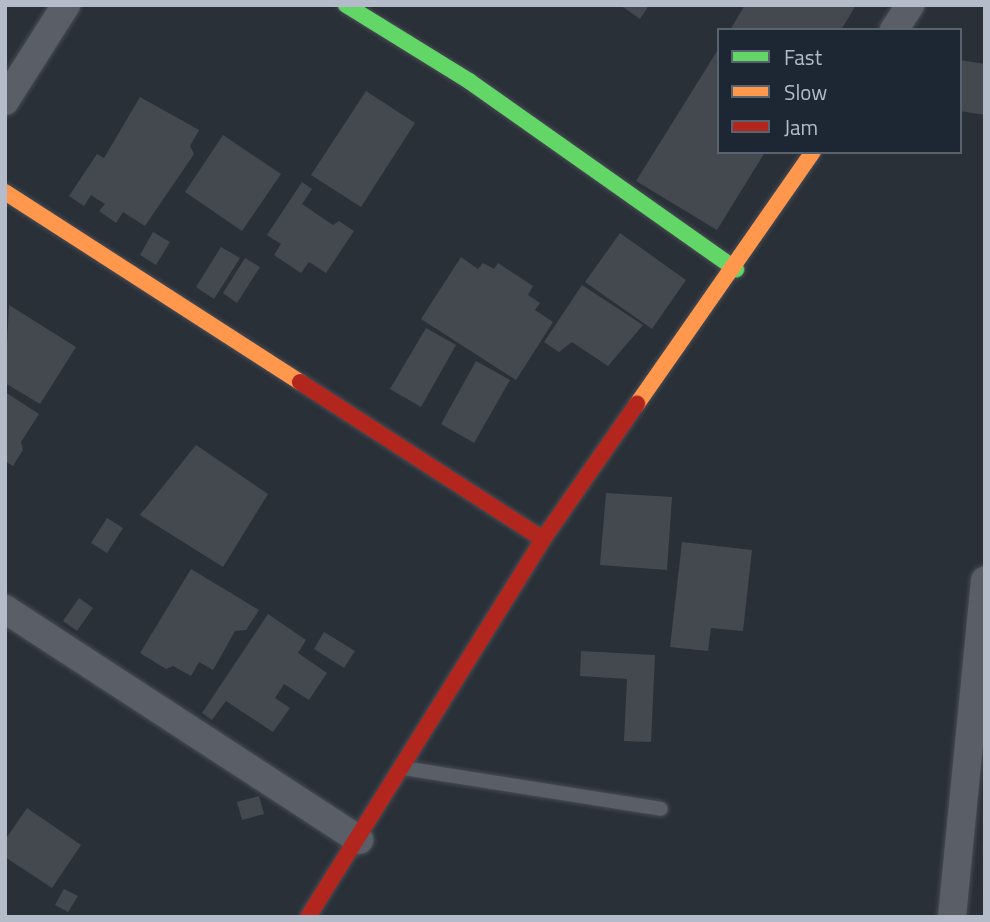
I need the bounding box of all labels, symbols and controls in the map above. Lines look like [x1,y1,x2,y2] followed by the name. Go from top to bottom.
[717,28,962,154] legend
[784,41,822,73] text: Fast
[784,76,827,108] text: Slow
[784,111,818,143] text: Jam

